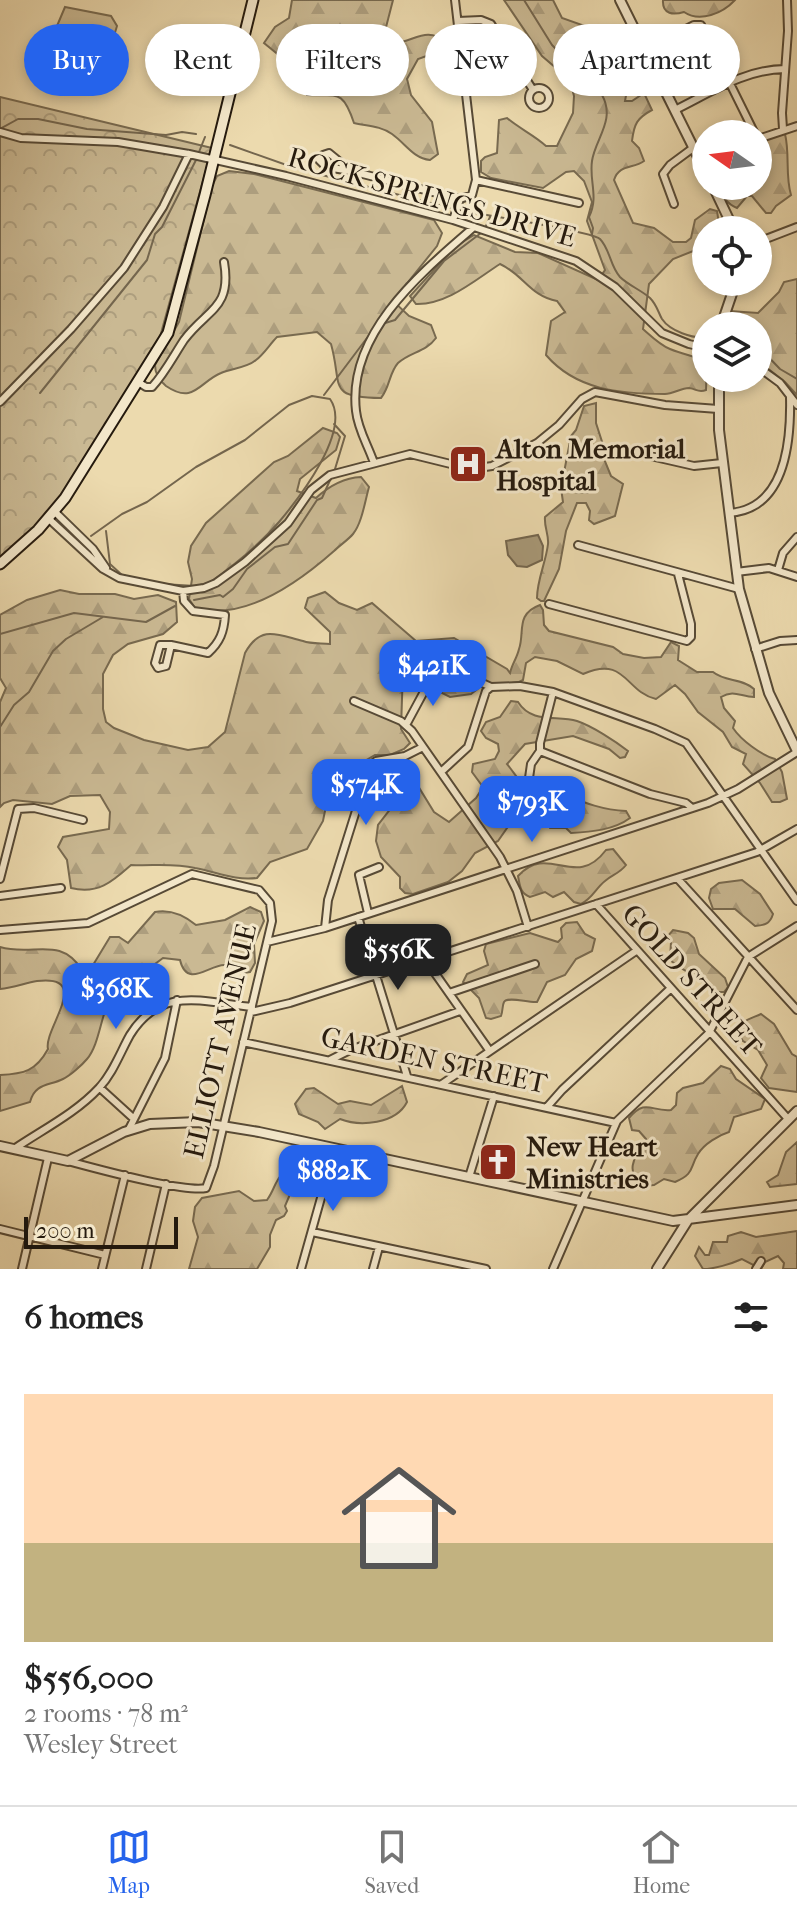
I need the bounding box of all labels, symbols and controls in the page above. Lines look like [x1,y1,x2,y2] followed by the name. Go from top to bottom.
[24,24,129,96] chip: Buy
[145,24,260,96] chip: Rent
[276,24,409,96] chip: Filters
[425,24,537,96] chip: New
[553,24,740,96] chip: Apartment
[692,120,772,200] north arrow
[692,120,772,392] map controls
[284,140,580,254] street label: ROCK SPRINGS DRIVE
[692,216,772,296] button: locate
[692,312,772,392] button: layers
[494,432,685,497] place label: Alton Memorial Hospital
[447,443,489,485] hospital icon: Alton Memorial Hospital
[377,640,489,708] pin: $421K
[397,650,469,681] text: $421K
[310,759,422,827] pin: $574K
[330,769,402,800] text: $574K
[476,776,588,844] pin: $793K
[497,786,567,817] text: $793K
[615,897,769,1063] street label: GOLD STREET
[177,920,263,1162] street label: ELLIOTT AVENUE
[342,924,454,992] pin: $556K
[363,934,433,965] text: $556K
[60,963,172,1031] pin: $368K
[80,973,152,1004] text: $368K
[318,1020,551,1100] street label: GARDEN STREET
[526,1130,659,1195] place label: New Heart Ministries
[477,1141,519,1183] church icon: New Heart Ministries
[277,1145,389,1213] pin: $882K
[297,1155,369,1186] text: $882K
[24,1213,178,1249] scale bar
[36,1218,95,1244] text: 200 m
[729,1295,773,1339] icon: filters
[24,1297,143,1337] text: 6 homes
[327,1446,471,1590] icon: home
[24,1658,154,1698] text: $556,000
[24,1698,188,1729] text: 2 rooms · 78 m²
[24,1729,178,1760] text: Wesley Street
[107,1825,151,1899] tab: Map
[365,1825,419,1899] tab: Saved
[633,1825,690,1899] tab: Home

